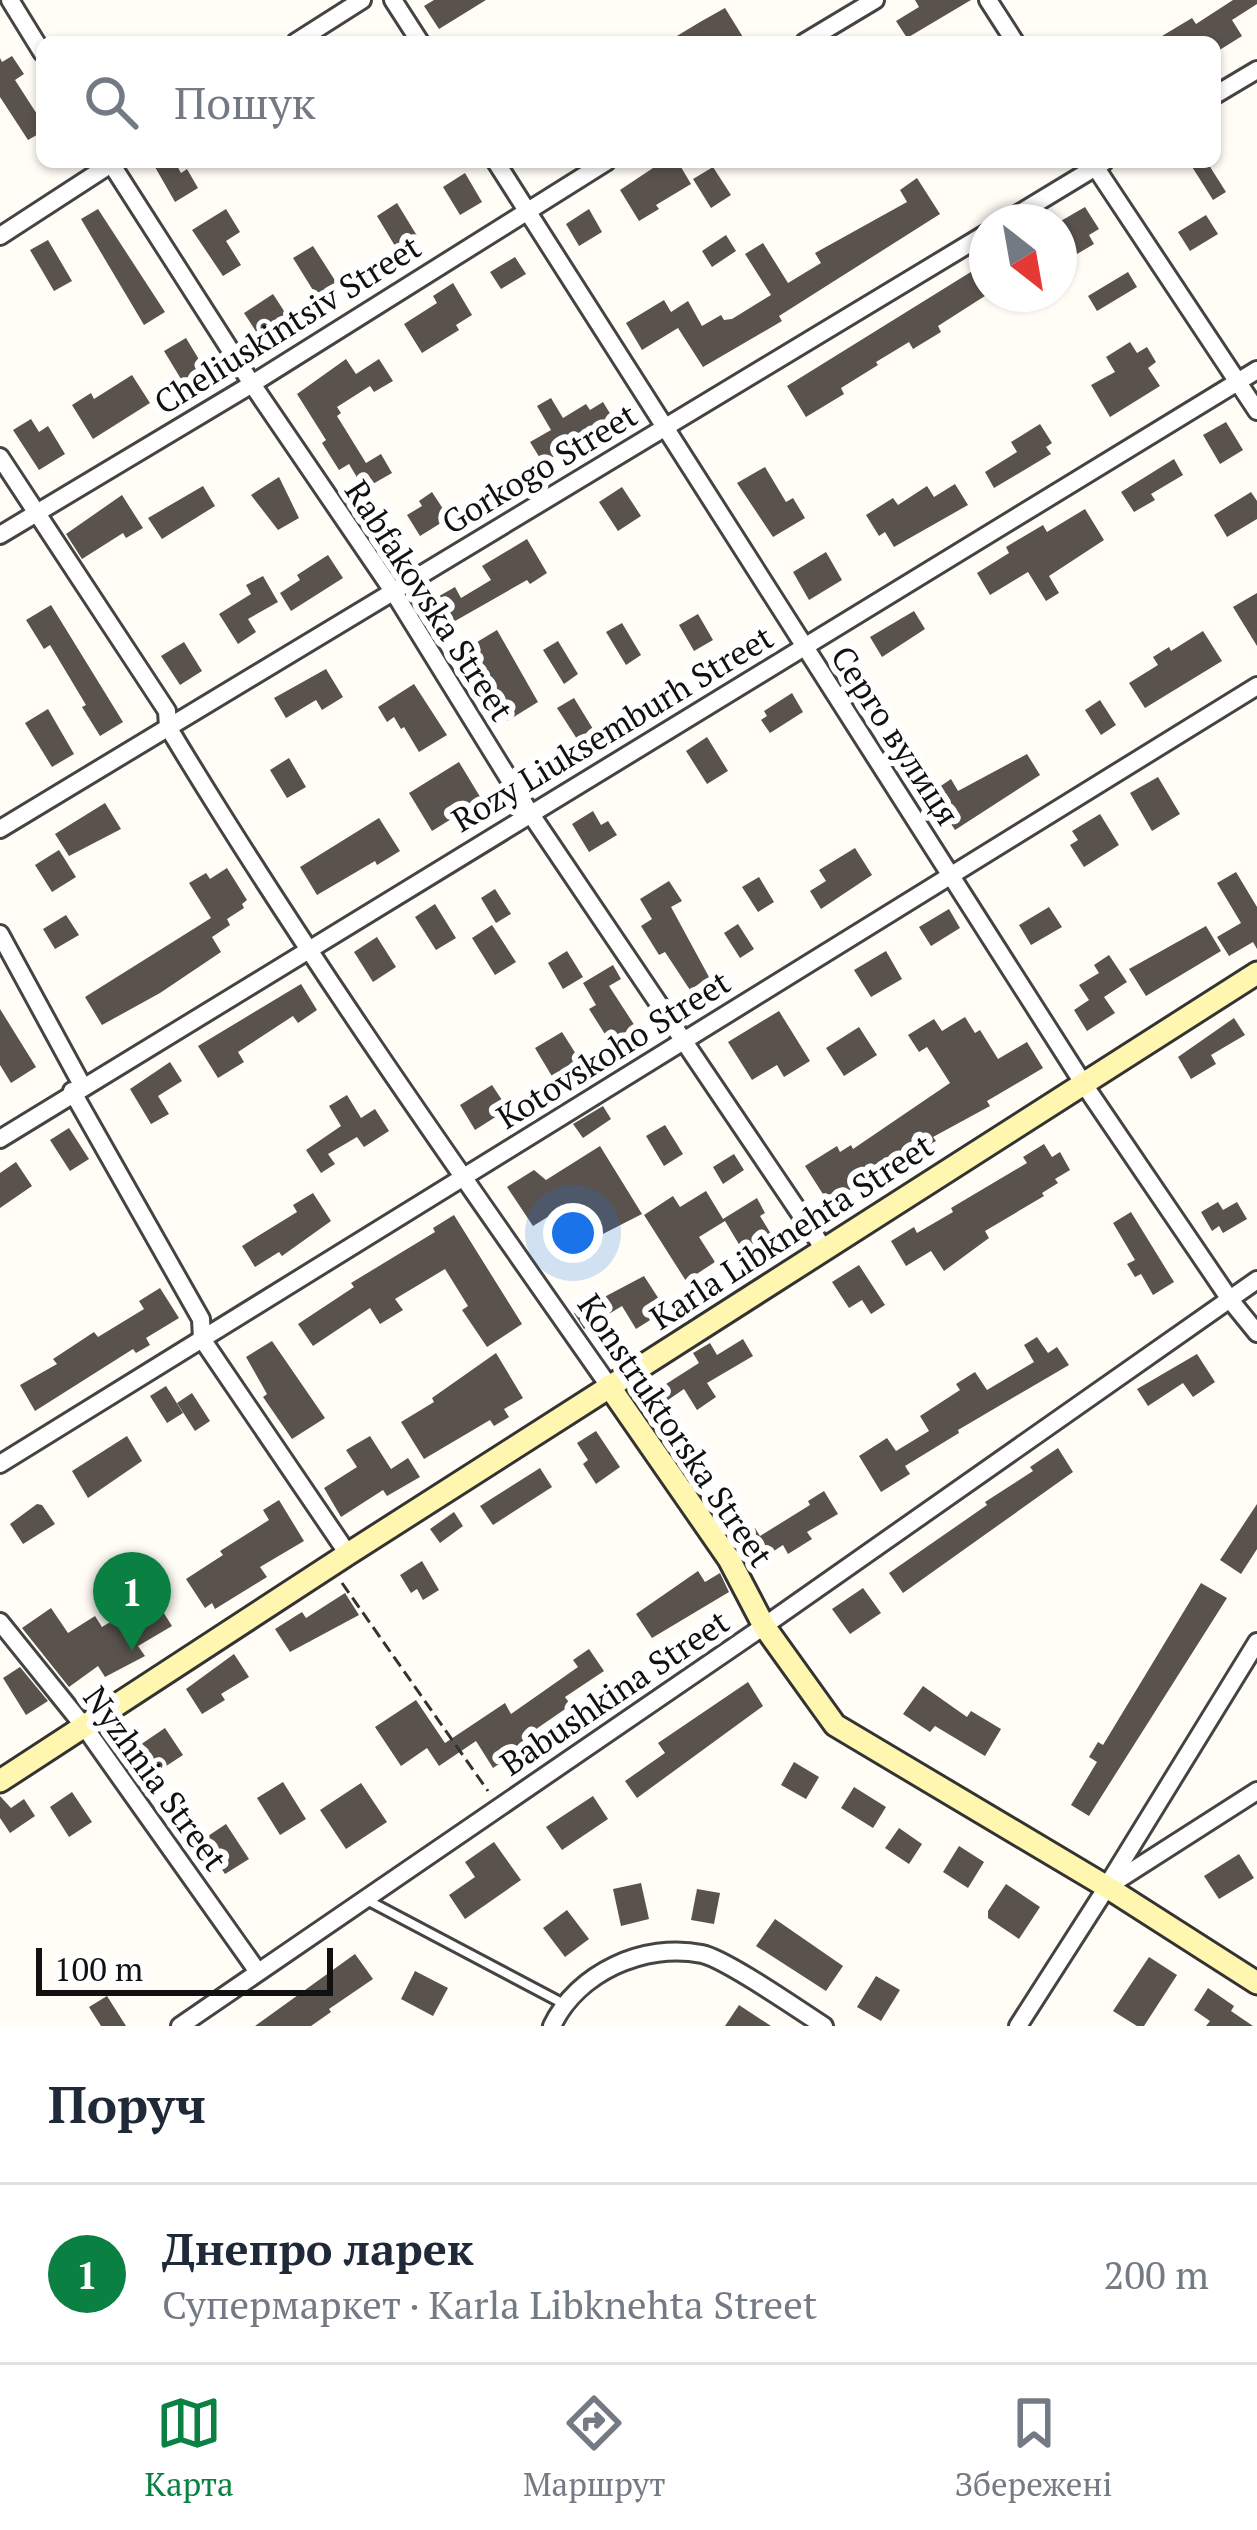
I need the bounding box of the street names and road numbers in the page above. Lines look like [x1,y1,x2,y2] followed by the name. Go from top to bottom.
[146,225,428,423] street label: Cheliuskintsiv Street
[434,393,644,543] street label: Gorkogo Street
[336,471,524,729] street label: Rabfakovska Street
[444,615,780,841] street label: Rozy Liuksemburh Street
[822,637,970,833] street label: Серго вулиця
[488,960,738,1138] street label: Kotovskoho Street
[641,1123,941,1339] street label: Karla Libknehta Street
[569,1285,783,1575] street label: Konstruktorska Street
[491,1600,737,1784] street label: Babushkina Street
[75,1677,237,1879] street label: Nyzhnia Street

